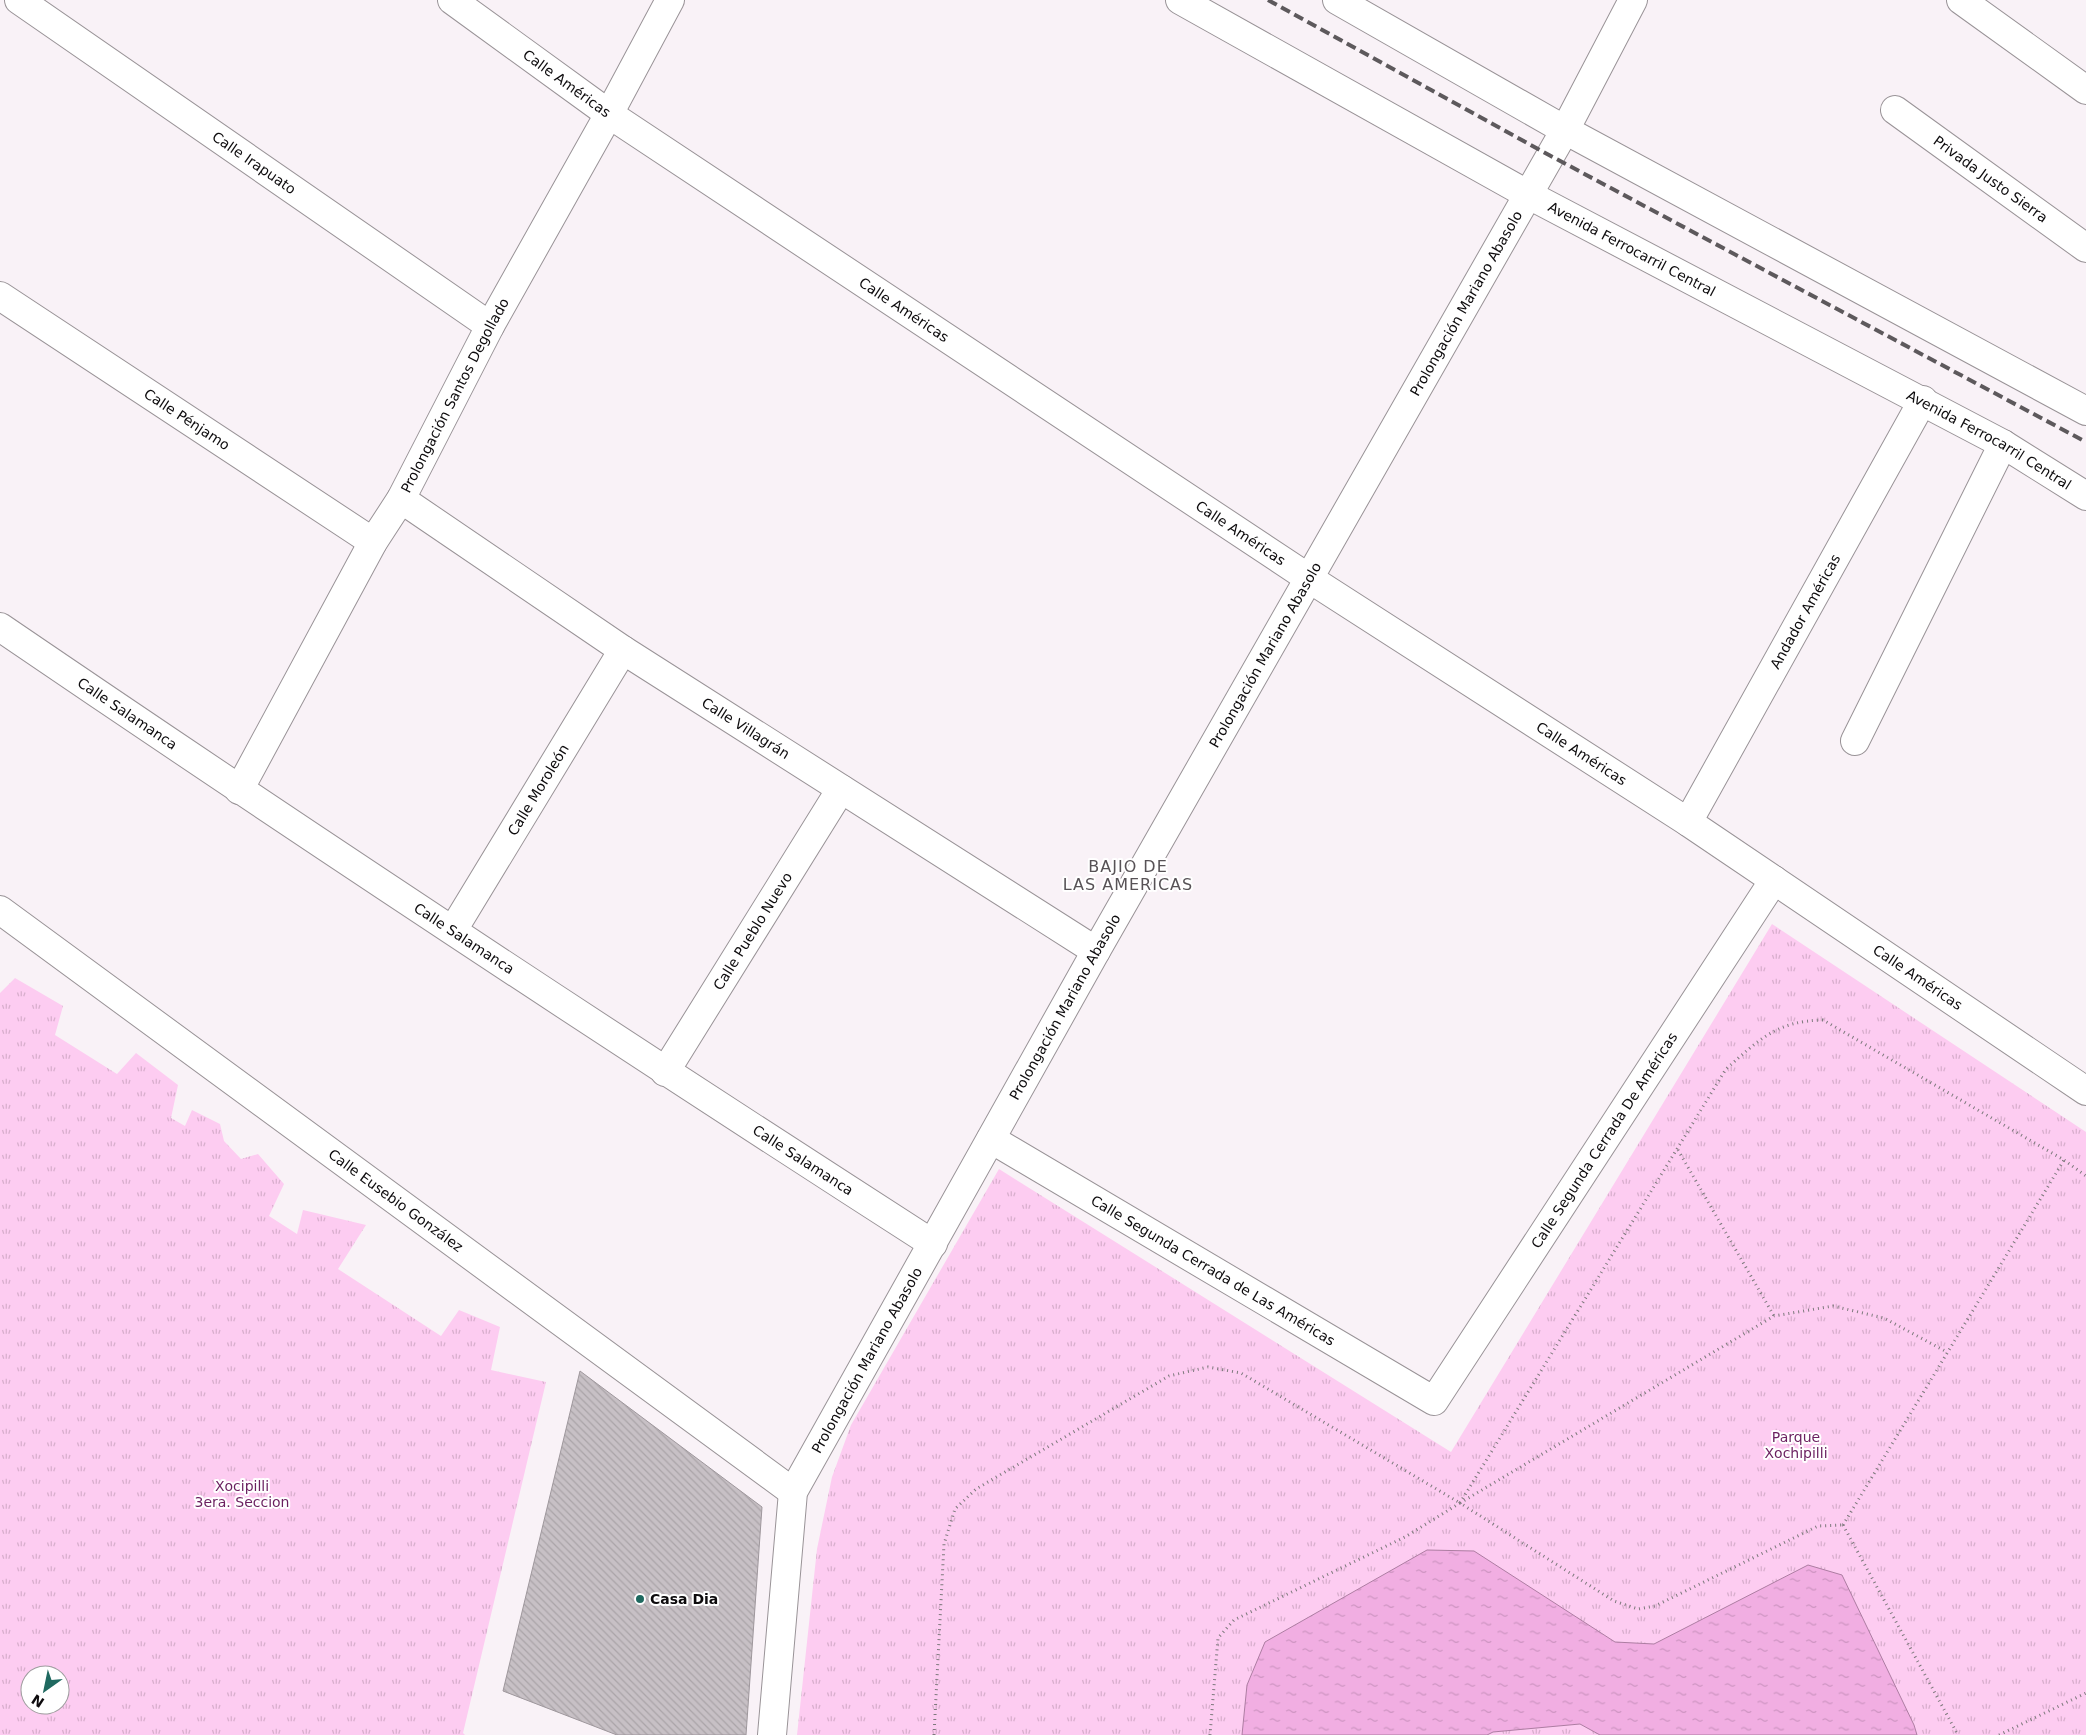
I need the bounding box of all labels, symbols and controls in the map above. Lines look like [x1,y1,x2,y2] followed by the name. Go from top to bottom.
[520,46,614,121] street label: Calle Américas
[209,128,299,197] street label: Calle Irapuato
[1931,133,2051,226] street label: Privada Justo Sierra
[1546,199,1718,300] street label: Avenida Ferrocarril Central
[1407,208,1525,399] street label: Prolongación Mariano Abasolo
[856,274,952,345] street label: Calle Américas
[398,295,512,495] street label: Prolongación Santos Degollado
[141,385,233,453] street label: Calle Pénjamo
[1904,387,2074,493] street label: Avenida Ferrocarril Central
[1193,497,1289,568] street label: Calle Américas
[1767,551,1844,672] street label: Andador Américas
[1206,559,1324,750] street label: Prolongación Mariano Abasolo
[75,674,180,753] street label: Calle Salamanca
[699,694,793,762] street label: Calle Villagrán
[1533,719,1630,788] street label: Calle Américas
[504,741,572,838] street label: Calle Moroleón
[1063,857,1193,894] district label: BAJIO DE LAS AMERICAS
[710,869,795,993] street label: Calle Pueblo Nuevo
[411,900,517,977] street label: Calle Salamanca
[1006,911,1123,1103] street label: Prolongación Mariano Abasolo
[1870,941,1966,1013] street label: Calle Américas
[1528,1029,1680,1251] street label: Calle Segunda Cerrada De Américas
[750,1122,856,1199] street label: Calle Salamanca
[325,1146,466,1255] street label: Calle Eusebio González
[1088,1192,1338,1349] street label: Calle Segunda Cerrada de Las Américas
[808,1264,925,1456] street label: Prolongación Mariano Abasolo
[1764,1429,1828,1461] park label: Parque Xochipilli
[195,1478,289,1510] park label: Xocipilli 3era. Seccion
[650,1591,718,1607] place label: Casa Dia
[634,1593,646,1605] marker: Casa Dia
[20,1665,70,1715] north arrow
[29,1691,47,1711] text: N

